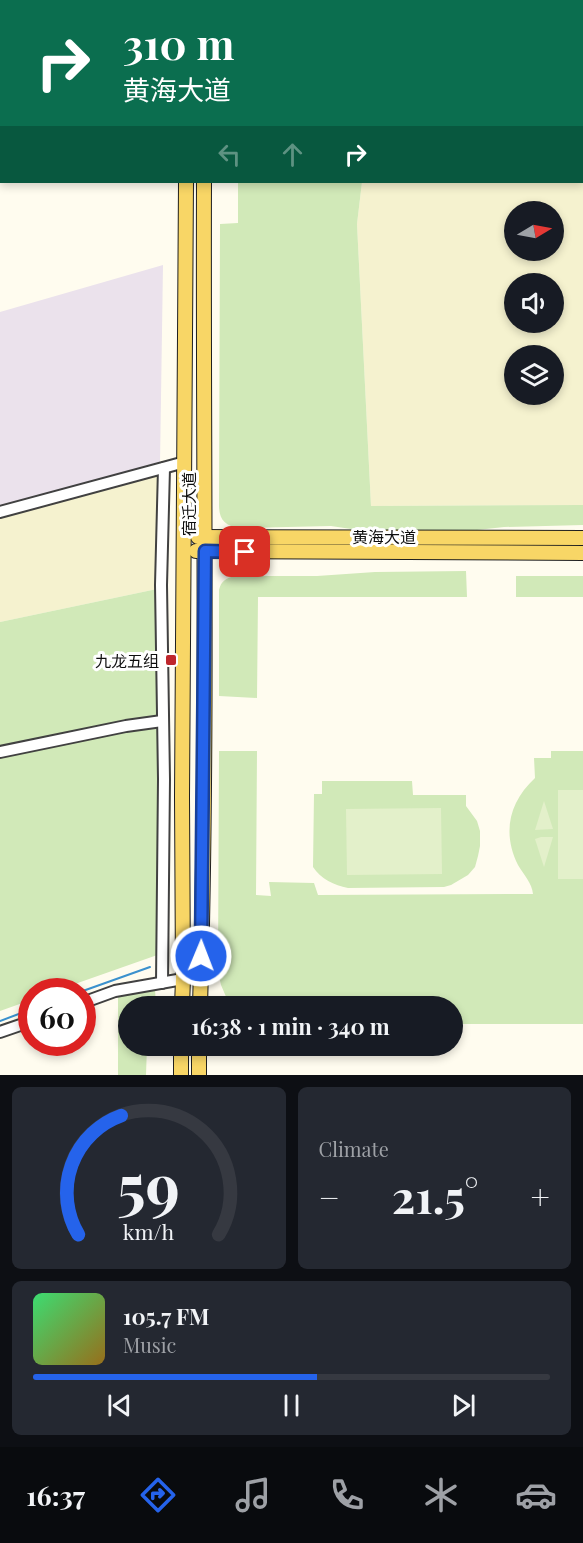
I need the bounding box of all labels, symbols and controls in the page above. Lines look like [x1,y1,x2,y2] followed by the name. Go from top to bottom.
[123,15,234,71] text: 310 m
[24,24,102,102] icon: right
[123,71,231,107] text: 黄海大道
[213,138,246,171] icon: left
[276,138,309,171] icon: ahead
[339,138,372,171] icon: right
[504,201,564,261] north arrow
[504,201,564,405] map controls
[504,273,564,333] button: sound
[504,345,564,405] button: layers
[178,472,199,536] street label: 宿迁大道
[219,526,270,577] pin
[352,526,416,547] street label: 黄海大道
[228,535,261,568] icon: arrive
[95,650,159,671] place label: 九龙五组
[164,653,178,667] marker: 九龙五组
[169,924,233,988] position arrow
[18,978,96,1056] speed limit sign: 60
[191,1011,390,1041] text: 16:38 · 1 min · 340 m
[319,1135,389,1162] text: Climate
[117,1141,180,1225] text: 59
[392,1165,479,1225] text: 21.5°
[319,1174,340,1218] text: −
[531,1174,550,1218] text: +
[123,1217,175,1245] text: km/h
[123,1301,209,1331] text: 105.7 FM
[123,1331,176,1358] text: Music
[103,1389,136,1422] icon: previous
[275,1389,308,1422] icon: pause
[447,1389,480,1422] icon: next
[137,1474,179,1516] icon: directions
[232,1474,274,1516] icon: music
[326,1474,368,1516] icon: phone
[420,1474,462,1516] icon: climate
[515,1474,557,1516] icon: car
[26,1477,85,1513] text: 16:37

